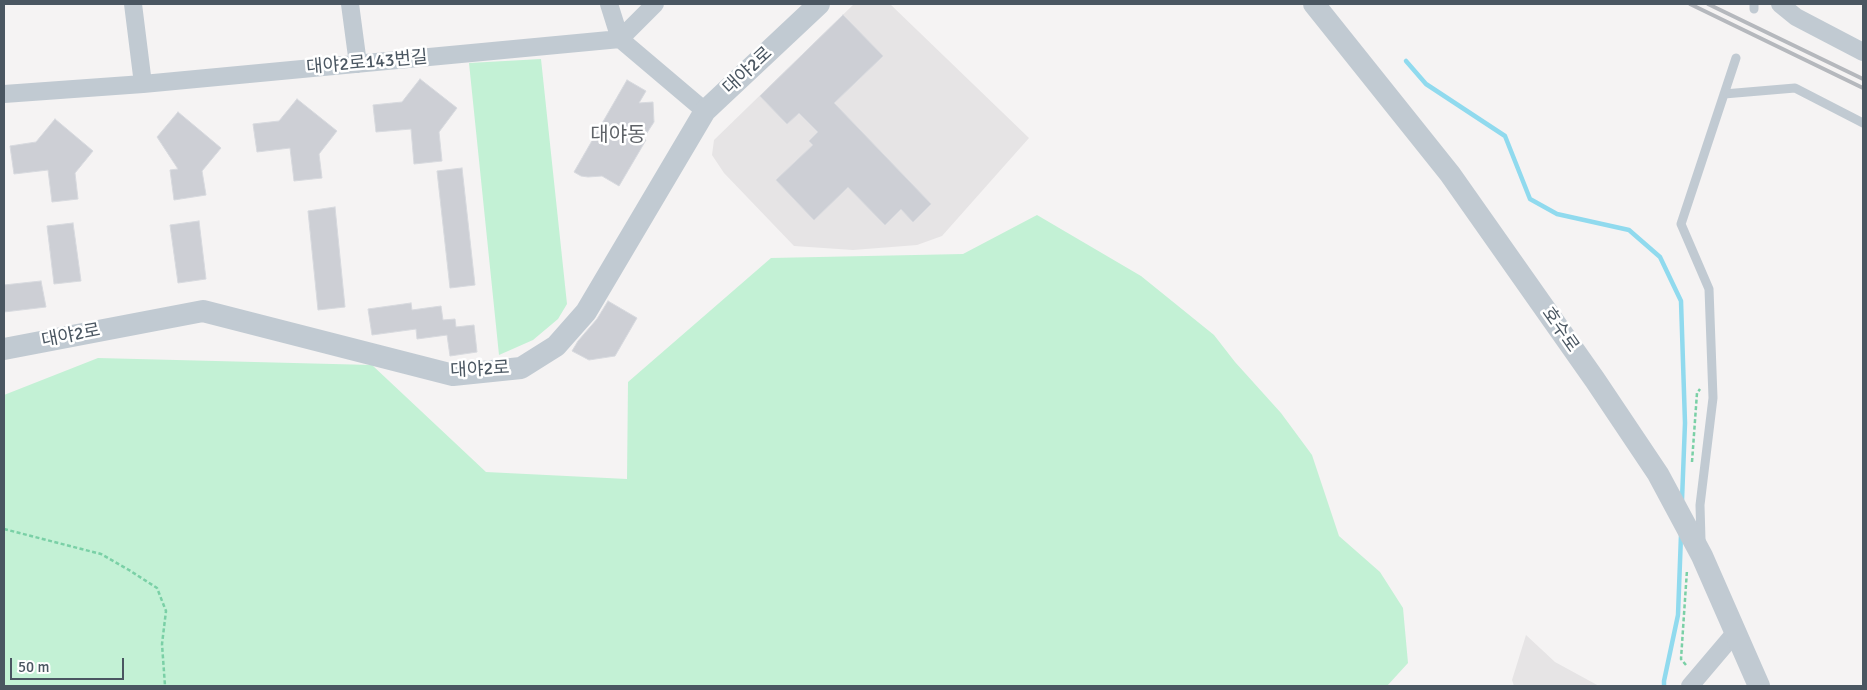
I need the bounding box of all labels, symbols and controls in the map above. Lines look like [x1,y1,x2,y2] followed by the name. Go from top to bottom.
[719,43,777,99] street label: 대야2로
[305,47,429,79] street label: 대야2로143번길
[590,124,646,148] district label: 대야동
[1537,303,1583,357] street label: 호수로
[40,320,102,352] street label: 대야2로
[450,358,510,382] street label: 대야2로
[12,648,126,680] scale bar
[18,658,49,676] text: 50 m

